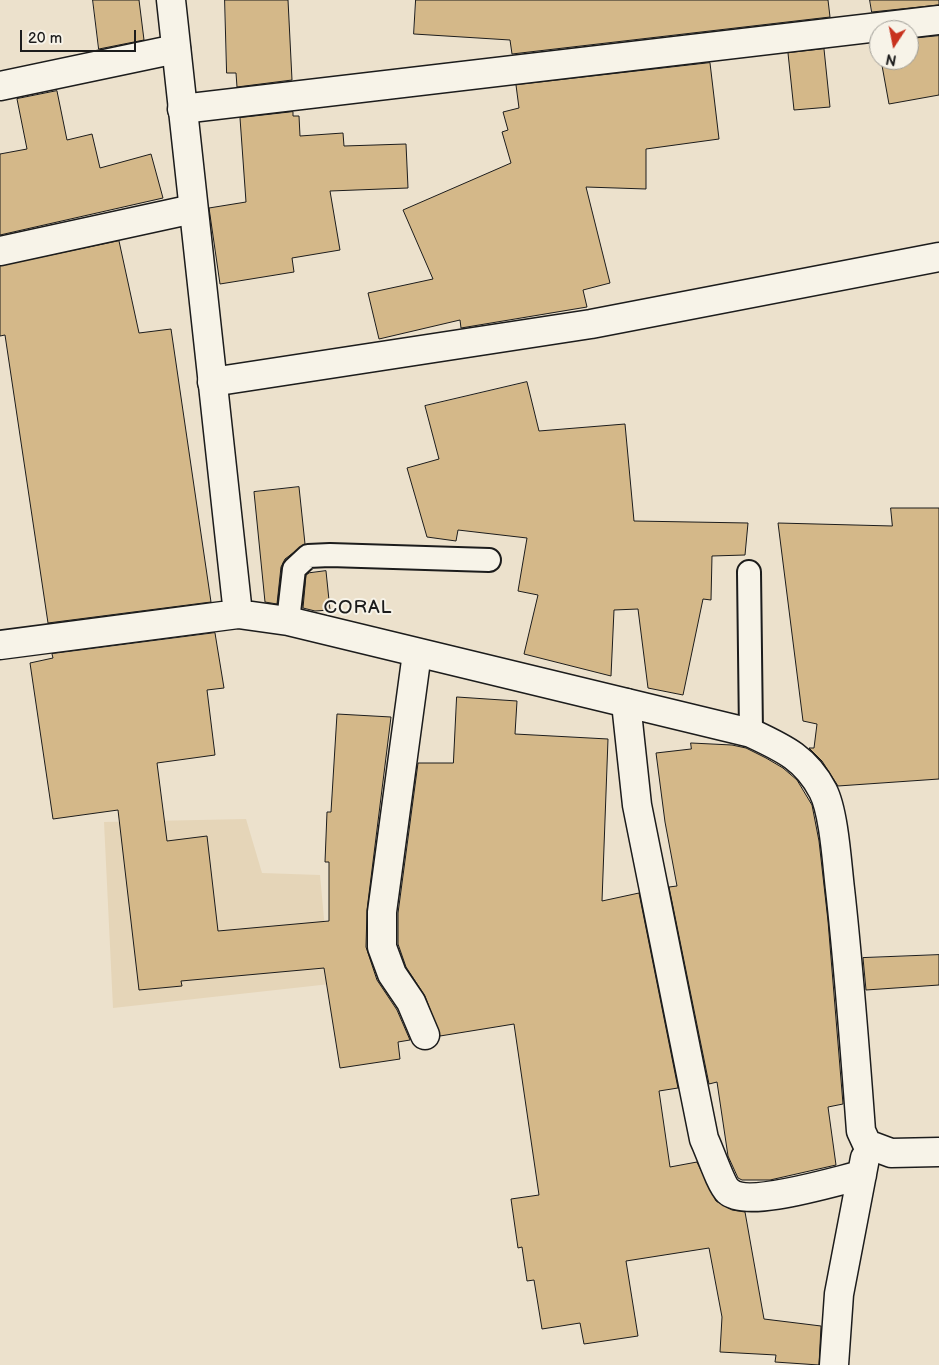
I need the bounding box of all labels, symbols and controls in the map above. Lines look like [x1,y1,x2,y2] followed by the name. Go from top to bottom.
[22,20,139,52] scale bar
[869,20,919,70] north arrow
[28,29,62,48] text: 20 m
[884,50,898,69] text: N
[323,597,393,619] district label: CORAL

